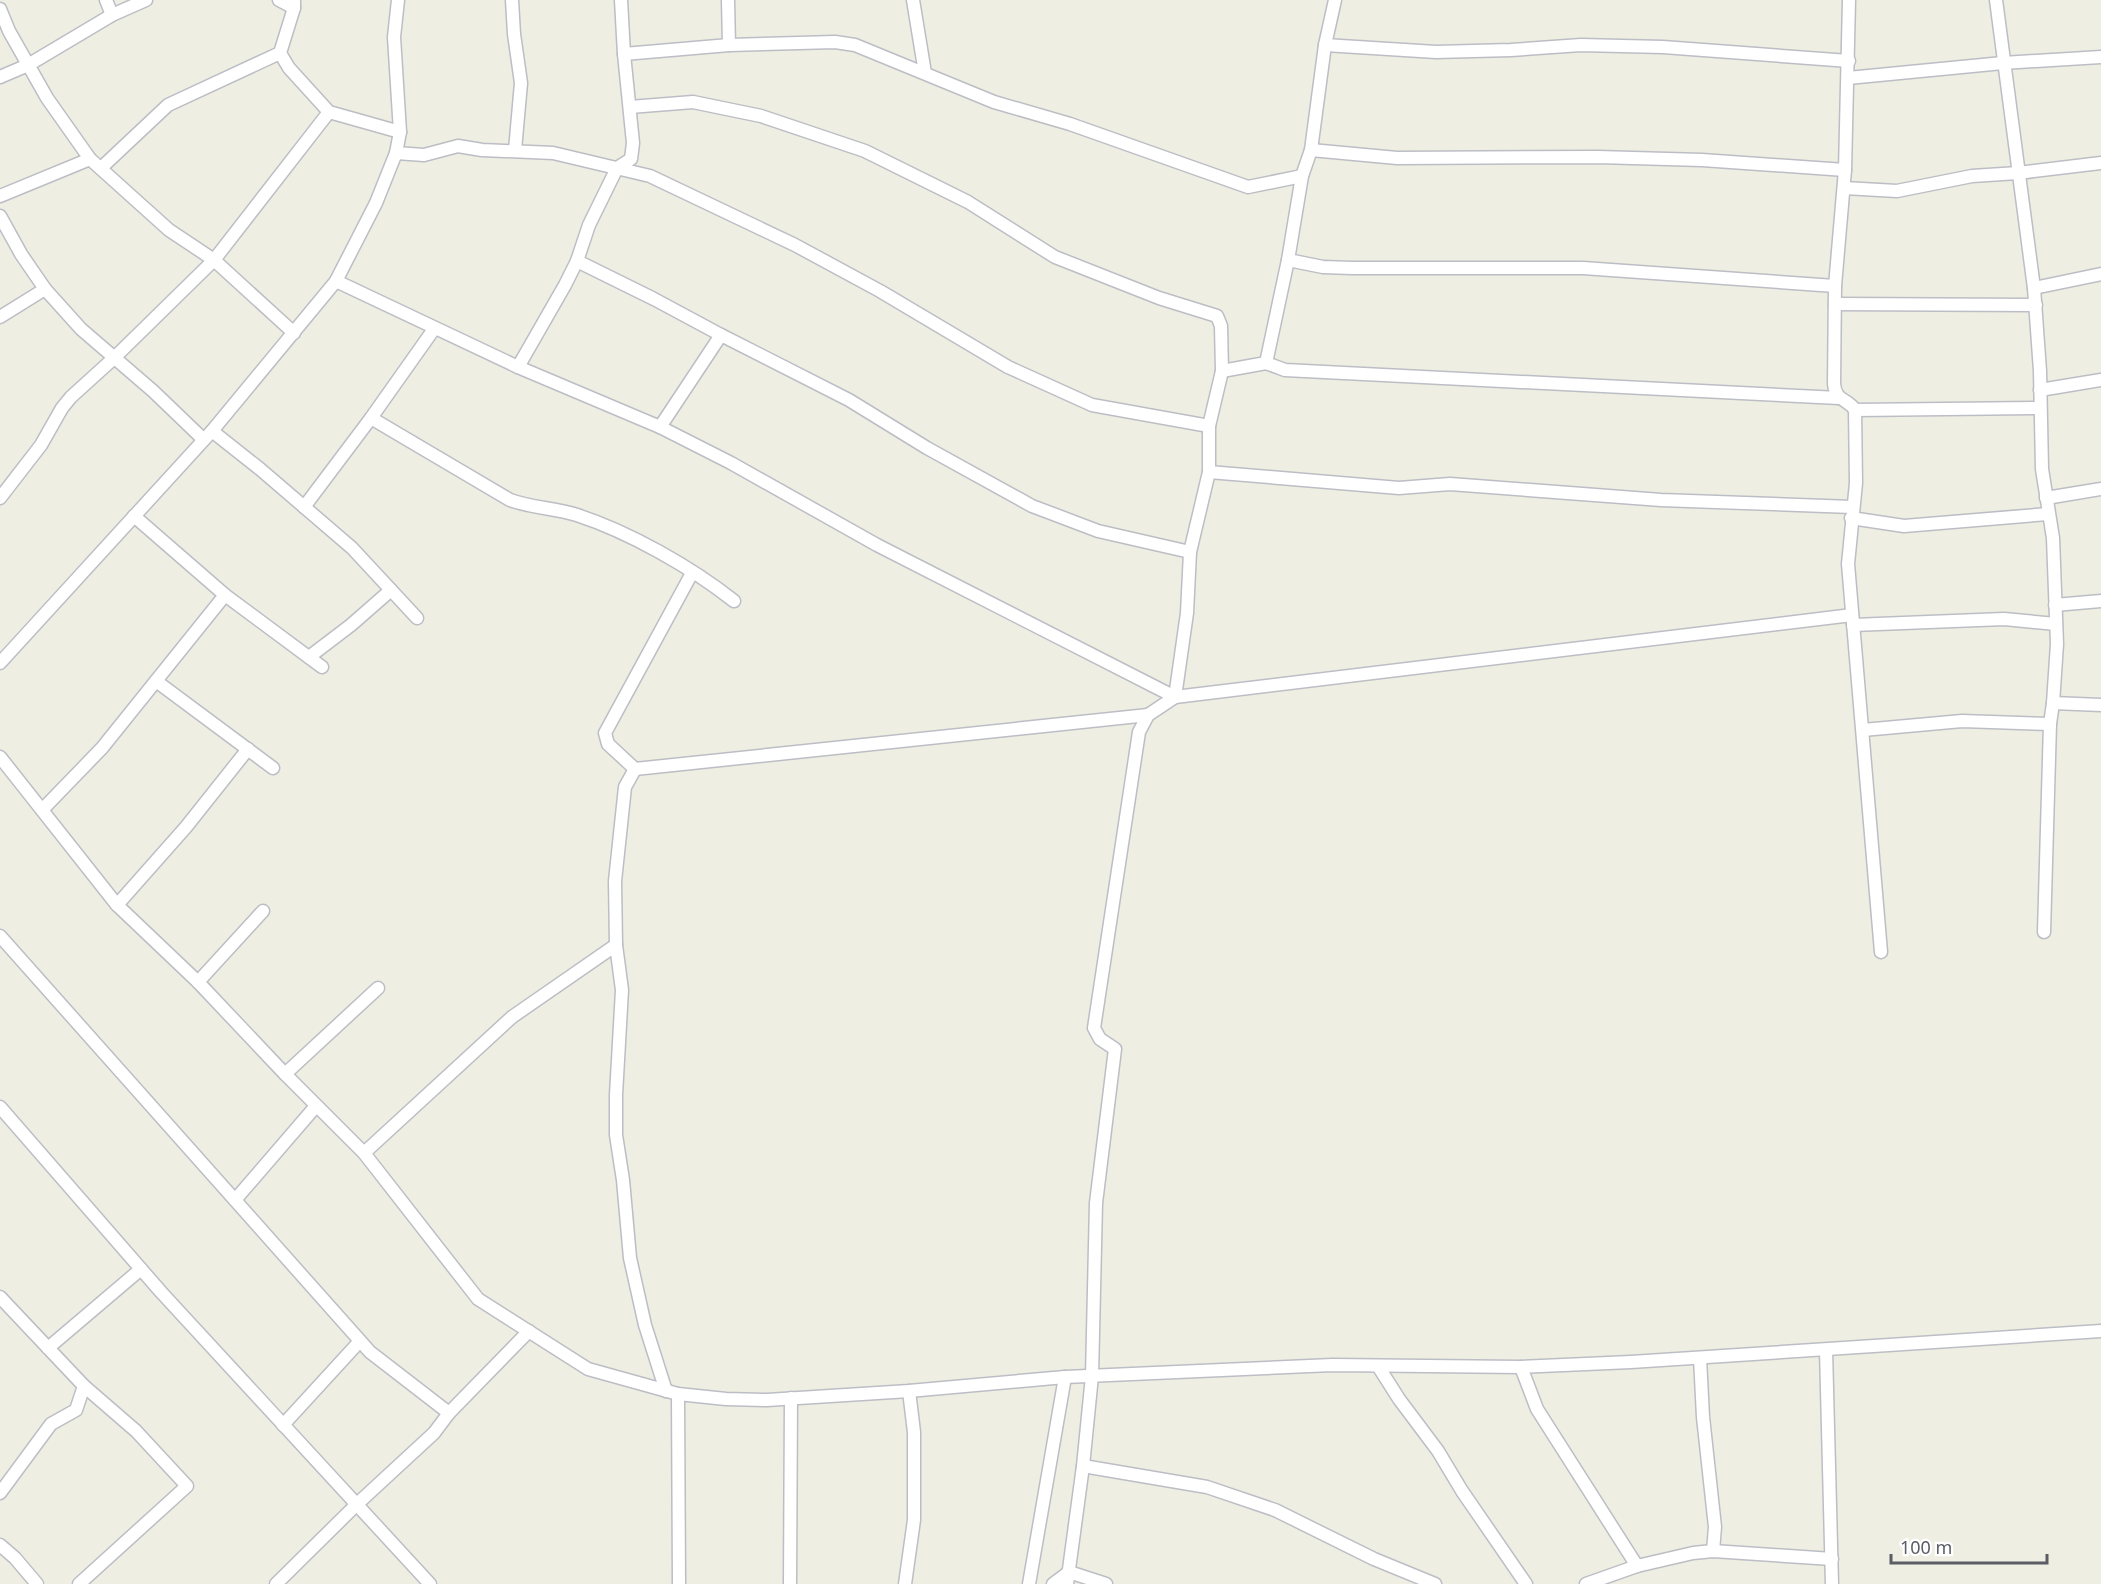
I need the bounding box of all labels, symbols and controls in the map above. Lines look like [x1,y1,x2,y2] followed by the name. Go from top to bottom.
[1891,1527,2047,1565] scale bar
[1900,1535,1952,1559] text: 100 m

